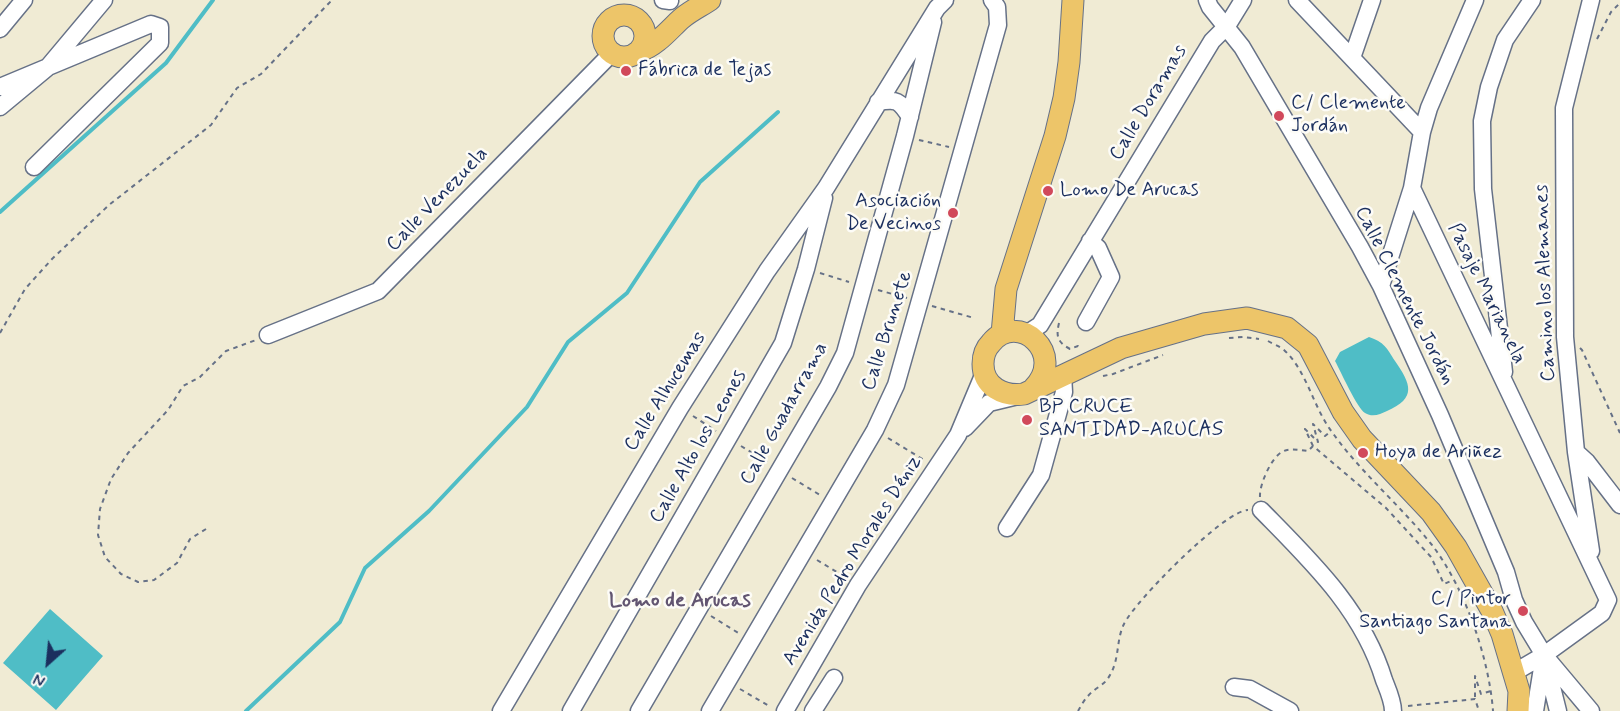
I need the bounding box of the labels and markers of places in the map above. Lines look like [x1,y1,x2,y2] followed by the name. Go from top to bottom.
[638,59,771,83] place label: Fábrica de Tejas
[619,64,633,78] marker: Fábrica de Tejas
[1291,92,1406,139] place label: C/ Clemente Jordán
[1272,109,1286,123] marker: C/ Clemente Jordán
[1060,179,1199,203] place label: Lomo De Arucas
[1041,184,1055,198] marker: Lomo De Arucas
[846,190,941,237] place label: Asociación De Vecinos
[946,206,960,220] marker: Asociación De Vecinos
[1039,396,1223,443] place label: BP CRUCE SANTIDAD-ARUCAS
[1020,413,1034,427] marker: BP CRUCE SANTIDAD-ARUCAS
[1375,441,1502,465] place label: Hoya de Ariñez
[1356,446,1370,460] marker: Hoya de Ariñez
[1359,588,1511,635] place label: C/ Pintor Santiago Santana
[1516,604,1530,618] marker: C/ Pintor Santiago Santana

